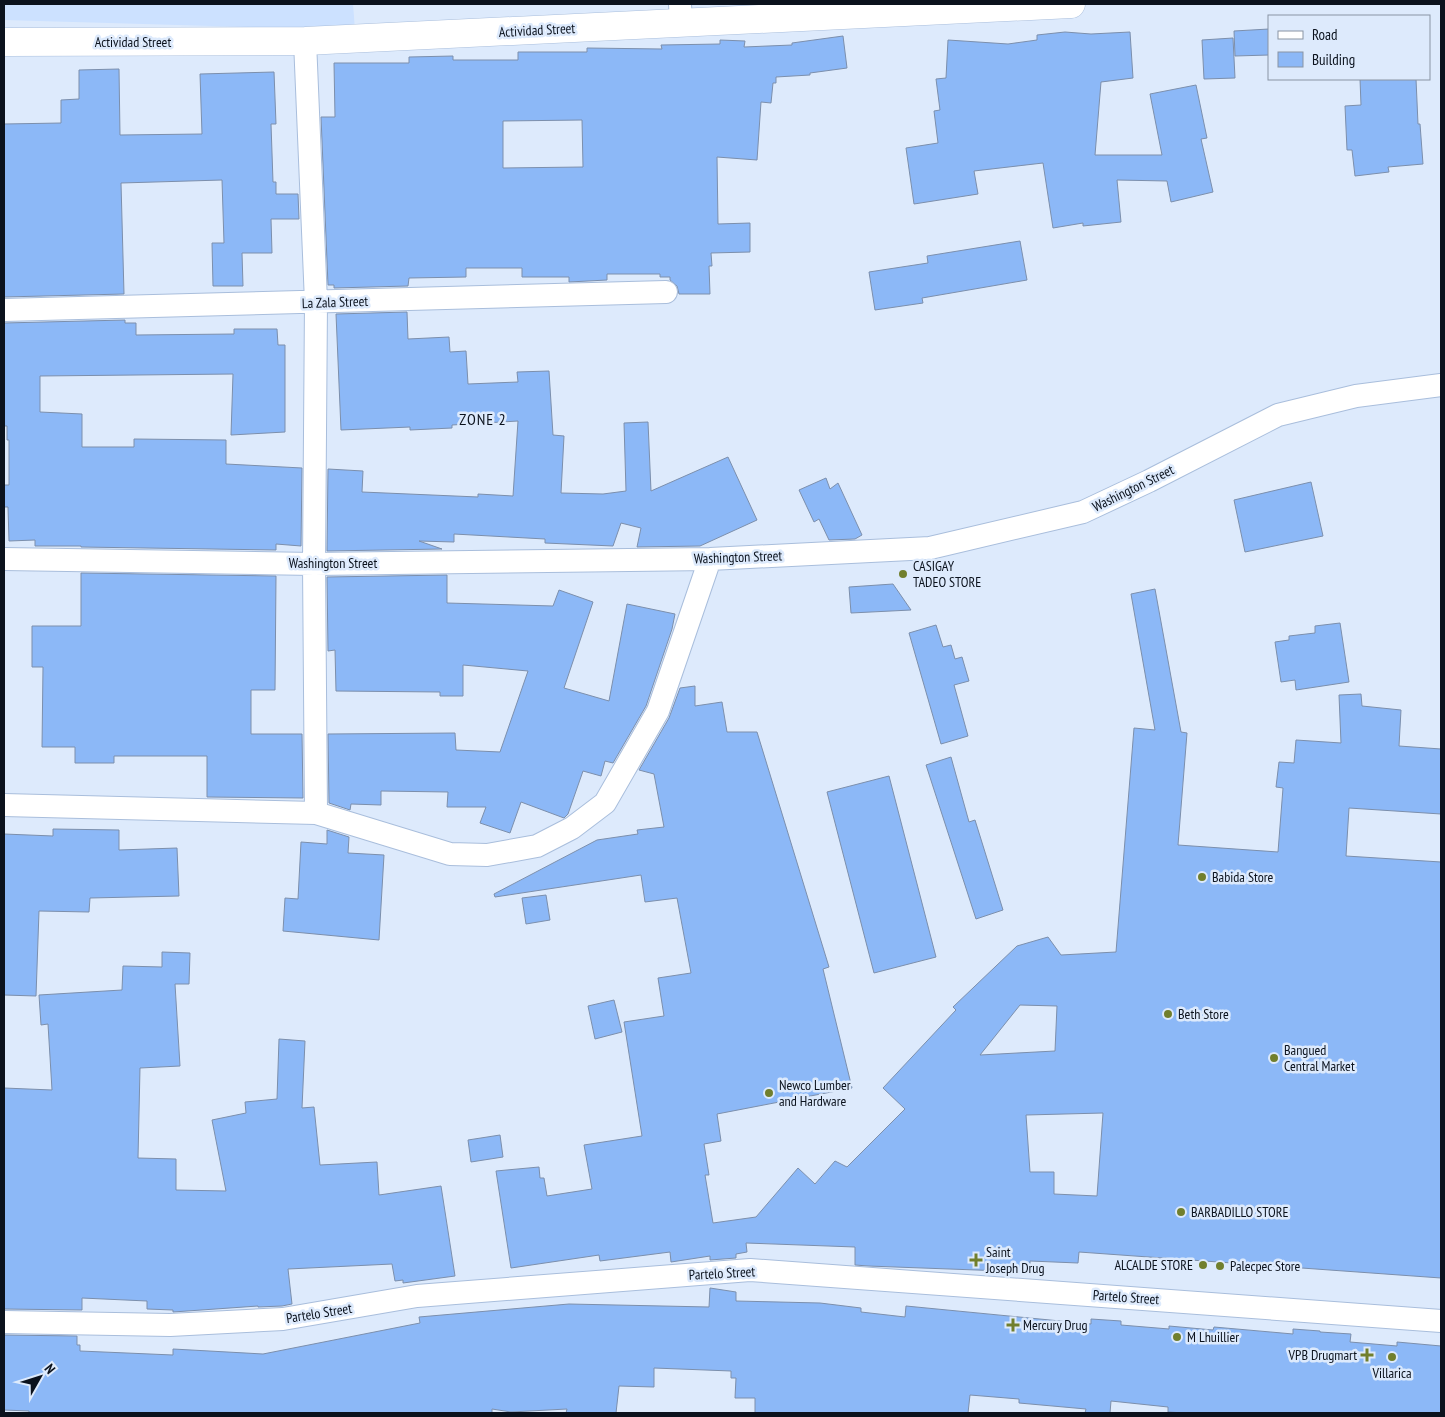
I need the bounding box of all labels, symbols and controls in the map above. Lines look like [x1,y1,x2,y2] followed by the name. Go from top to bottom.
[1268,15,1430,80] legend
[498,19,576,41] street label: Actividad Street
[1312,25,1338,44] text: Road
[95,33,171,51] street label: Actividad Street
[1312,50,1355,69] text: Building
[302,292,369,312] street label: La Zala Street
[459,409,507,429] district label: ZONE 2
[1089,460,1177,515] street label: Washington Street
[693,546,783,568] street label: Washington Street
[289,554,377,572] street label: Washington Street
[913,557,981,591] place label: CASIGAY TADEO STORE
[897,568,909,580] marker: CASIGAY TADEO STORE
[1212,868,1274,886] place label: Babida Store
[1196,871,1208,883] marker: Babida Store
[1178,1005,1229,1023] place label: Beth Store
[1162,1008,1174,1020] marker: Beth Store
[1284,1041,1355,1075] place label: Bangued Central Market
[1268,1052,1280,1064] marker: Bangued Central Market
[779,1076,851,1110] place label: Newco Lumber and Hardware
[763,1087,775,1099] marker: Newco Lumber and Hardware
[1191,1203,1288,1221] place label: BARBADILLO STORE
[1175,1206,1187,1218] marker: BARBADILLO STORE
[985,1243,1044,1277] place label: Saint Joseph Drug
[970,1254,982,1266] marker: Saint Joseph Drug
[1114,1256,1193,1274] place label: ALCALDE STORE
[1230,1257,1301,1275] place label: Palecpec Store
[1197,1259,1209,1271] marker: ALCALDE STORE
[1214,1260,1226,1272] marker: Palecpec Store
[688,1262,756,1284] street label: Partelo Street
[1092,1286,1160,1308] street label: Partelo Street
[285,1299,353,1327] street label: Partelo Street
[1023,1316,1088,1334] place label: Mercury Drug
[1007,1319,1019,1331] marker: Mercury Drug
[1187,1328,1239,1346] place label: M Lhuillier
[1171,1331,1183,1343] marker: M Lhuillier
[1288,1346,1357,1364] place label: VPB Drugmart
[1361,1349,1373,1361] marker: VPB Drugmart
[1386,1351,1398,1363] marker: Villarica
[15,1352,65,1402] north arrow
[41,1360,59,1377] text: N
[1371,1364,1412,1382] place label: Villarica

